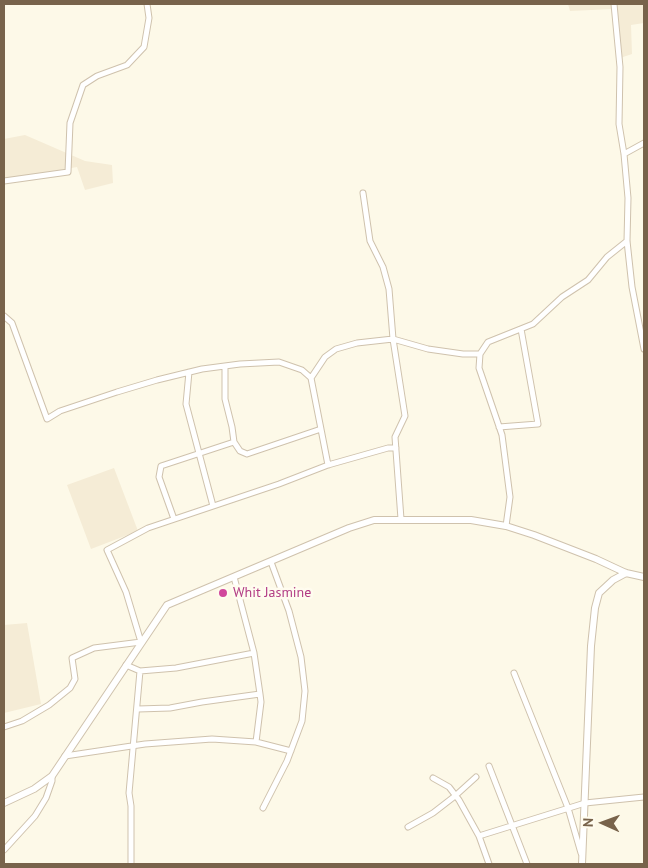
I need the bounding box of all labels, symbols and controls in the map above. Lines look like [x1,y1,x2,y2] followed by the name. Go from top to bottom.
[233,585,311,601] place label: Whit Jasmine
[217,587,229,599] marker: Whit Jasmine
[578,798,628,848] north arrow
[579,818,597,827] text: N

